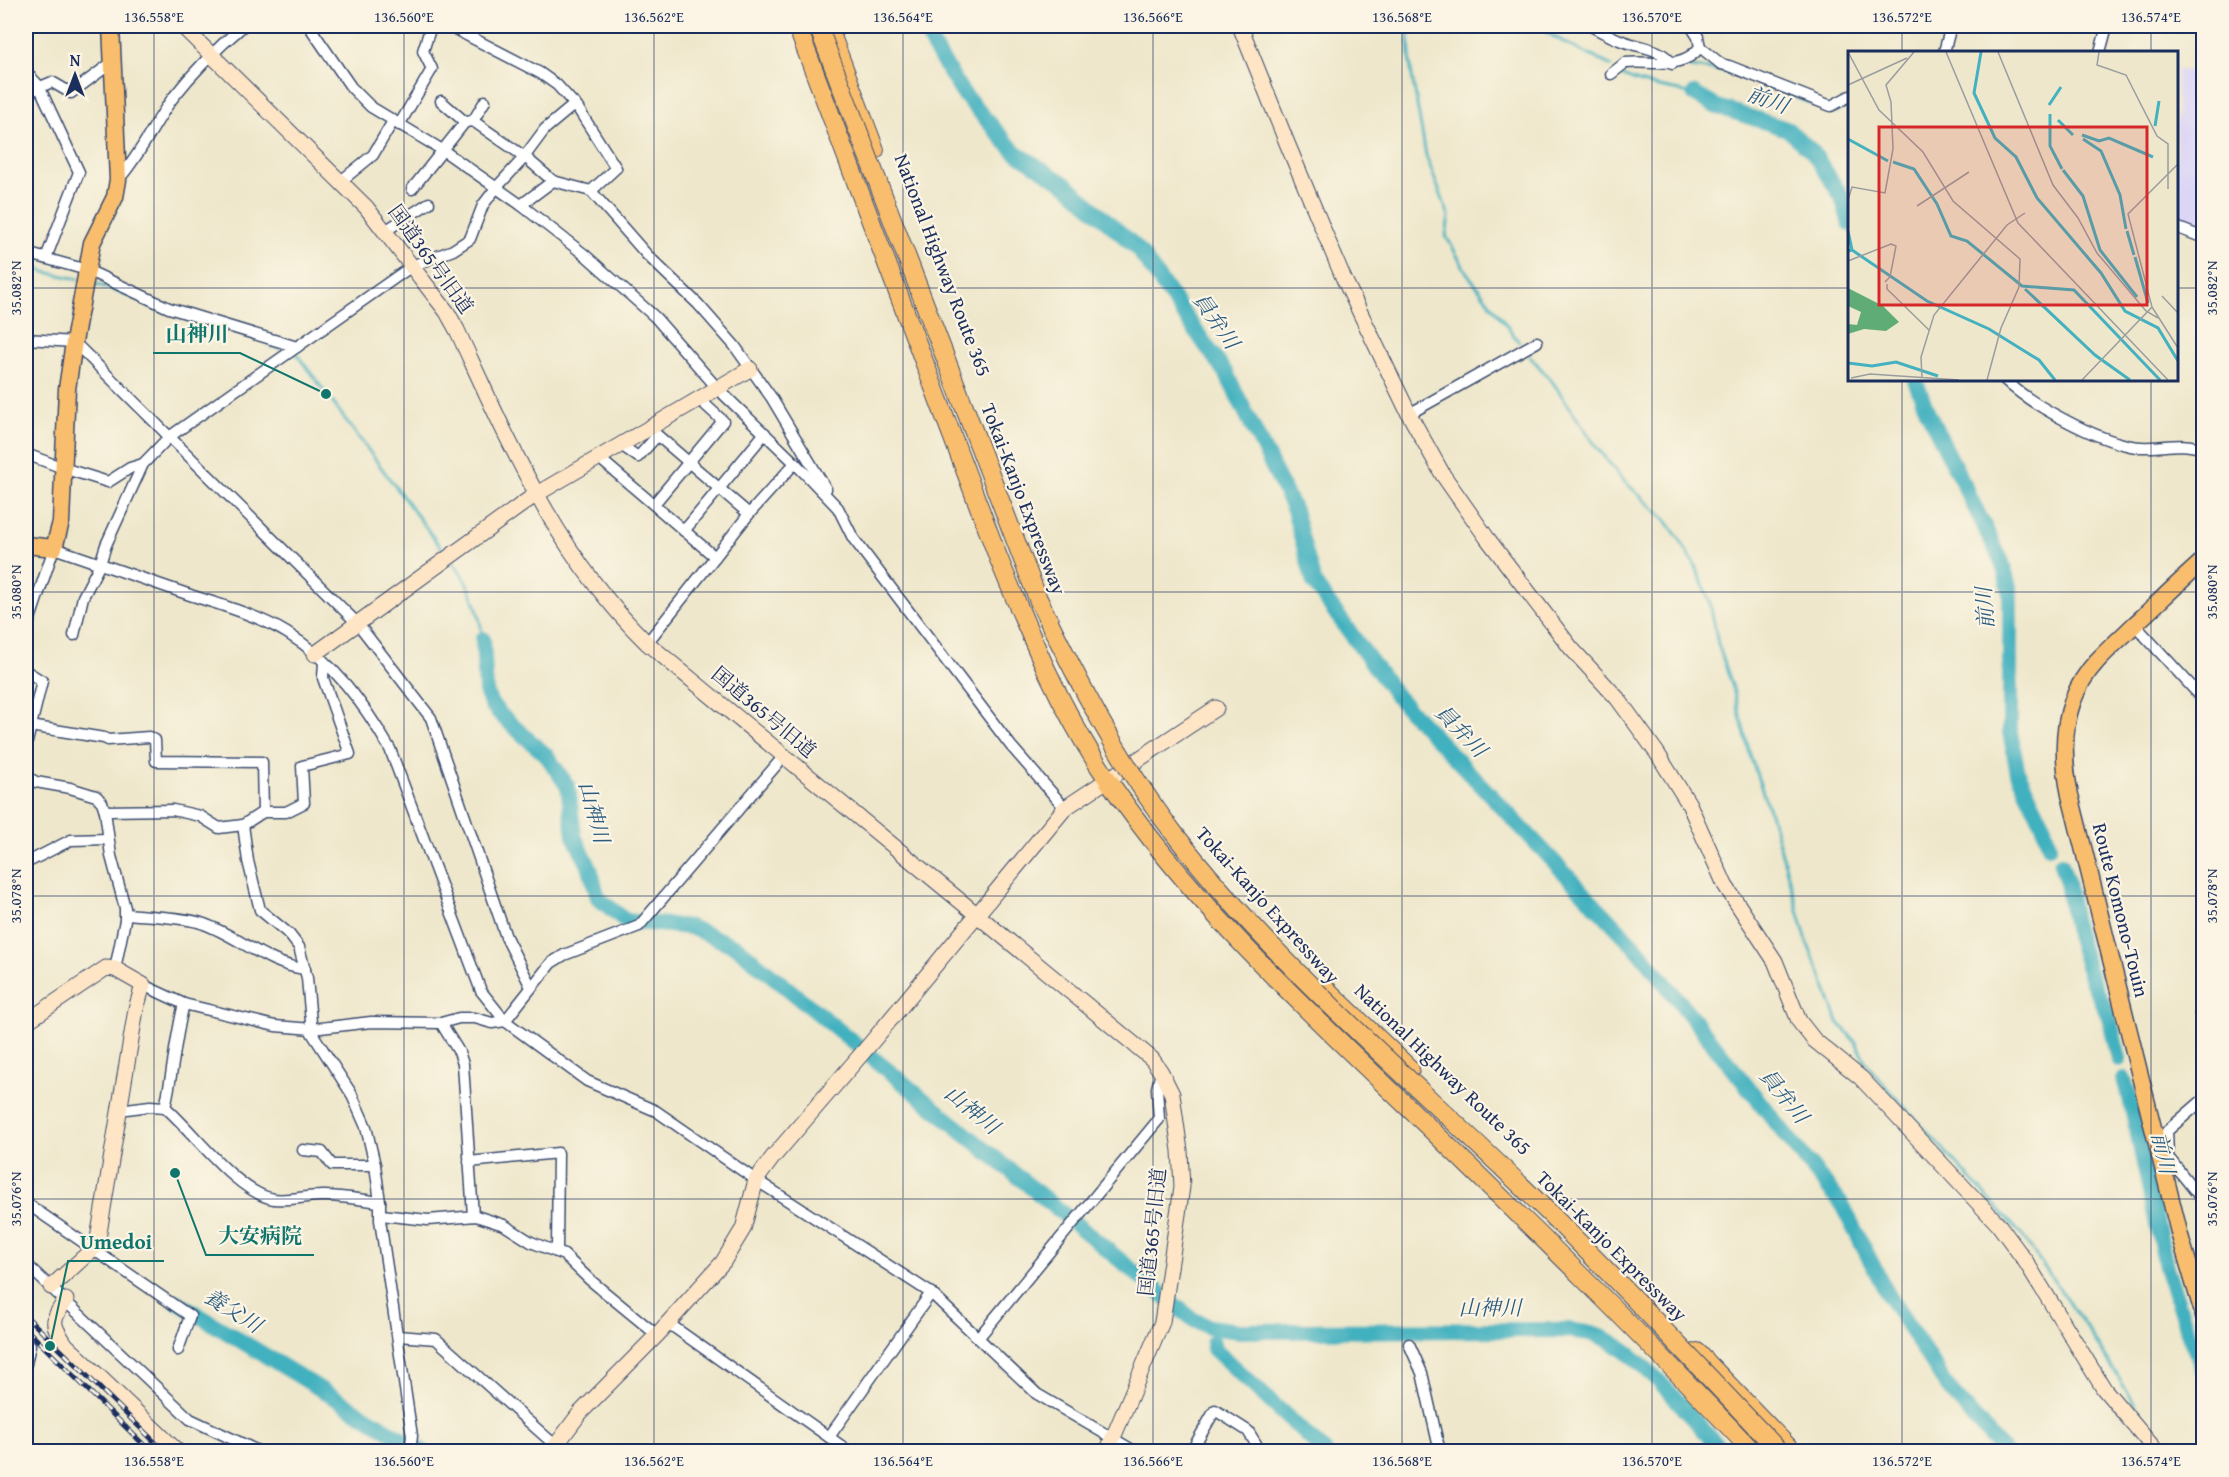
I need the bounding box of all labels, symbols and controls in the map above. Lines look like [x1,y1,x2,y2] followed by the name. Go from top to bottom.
[124,6,184,27] text: 136.558°E
[374,6,434,27] text: 136.560°E
[624,6,684,27] text: 136.562°E
[873,6,933,27] text: 136.564°E
[1123,6,1183,27] text: 136.566°E
[1372,6,1432,27] text: 136.568°E
[1622,6,1682,27] text: 136.570°E
[1872,6,1932,27] text: 136.572°E
[2121,6,2181,27] text: 136.574°E
[45,45,105,105] north arrow
[70,48,81,72] text: N
[1848,51,2178,381] inset map
[1743,78,1795,122] water label: 前川
[888,149,999,380] street label: National Highway Route 365
[382,198,481,319] street label: 国道365号旧道
[5,260,26,315] text: 35.082°N
[2201,260,2222,315] text: 35.082°N
[1186,286,1248,357] water label: 員弁川
[153,314,240,353] callout: 山神川
[166,318,229,349] text: 山神川
[975,399,1074,599] street label: Tokai-Kanjo Expressway
[5,564,26,619] text: 35.080°N
[2201,564,2222,619] text: 35.080°N
[1967,584,2001,630] water label: 前川
[706,659,823,764] street label: 国道365号旧道
[1428,697,1496,766] water label: 員弁川
[571,777,618,848] water label: 山神川
[1190,820,1347,990] street label: Tokai-Kanjo Expressway
[2086,820,2157,1000] street label: Route Komono-Touin
[5,868,26,923] text: 35.078°N
[2201,868,2222,923] text: 35.078°N
[1348,976,1538,1161] street label: National Highway Route 365
[1753,1061,1818,1131] water label: 員弁川
[938,1078,1008,1143] water label: 山神川
[2144,1129,2184,1179] water label: 前川
[1530,1164,1694,1328] street label: Tokai-Kanjo Expressway
[1130,1166,1173,1298] street label: 国道365号旧道
[5,1171,26,1226] text: 35.076°N
[2201,1171,2222,1226] text: 35.076°N
[206,1216,314,1255] callout: 大安病院
[218,1220,302,1251] text: 大安病院
[68,1222,164,1261] callout: Umedoi
[80,1226,153,1257] text: Umedoi
[198,1281,270,1341] water label: 養父川
[1459,1292,1523,1323] water label: 山神川
[124,1450,184,1471] text: 136.558°E
[374,1450,434,1471] text: 136.560°E
[624,1450,684,1471] text: 136.562°E
[873,1450,933,1471] text: 136.564°E
[1123,1450,1183,1471] text: 136.566°E
[1372,1450,1432,1471] text: 136.568°E
[1622,1450,1682,1471] text: 136.570°E
[1872,1450,1932,1471] text: 136.572°E
[2121,1450,2181,1471] text: 136.574°E

